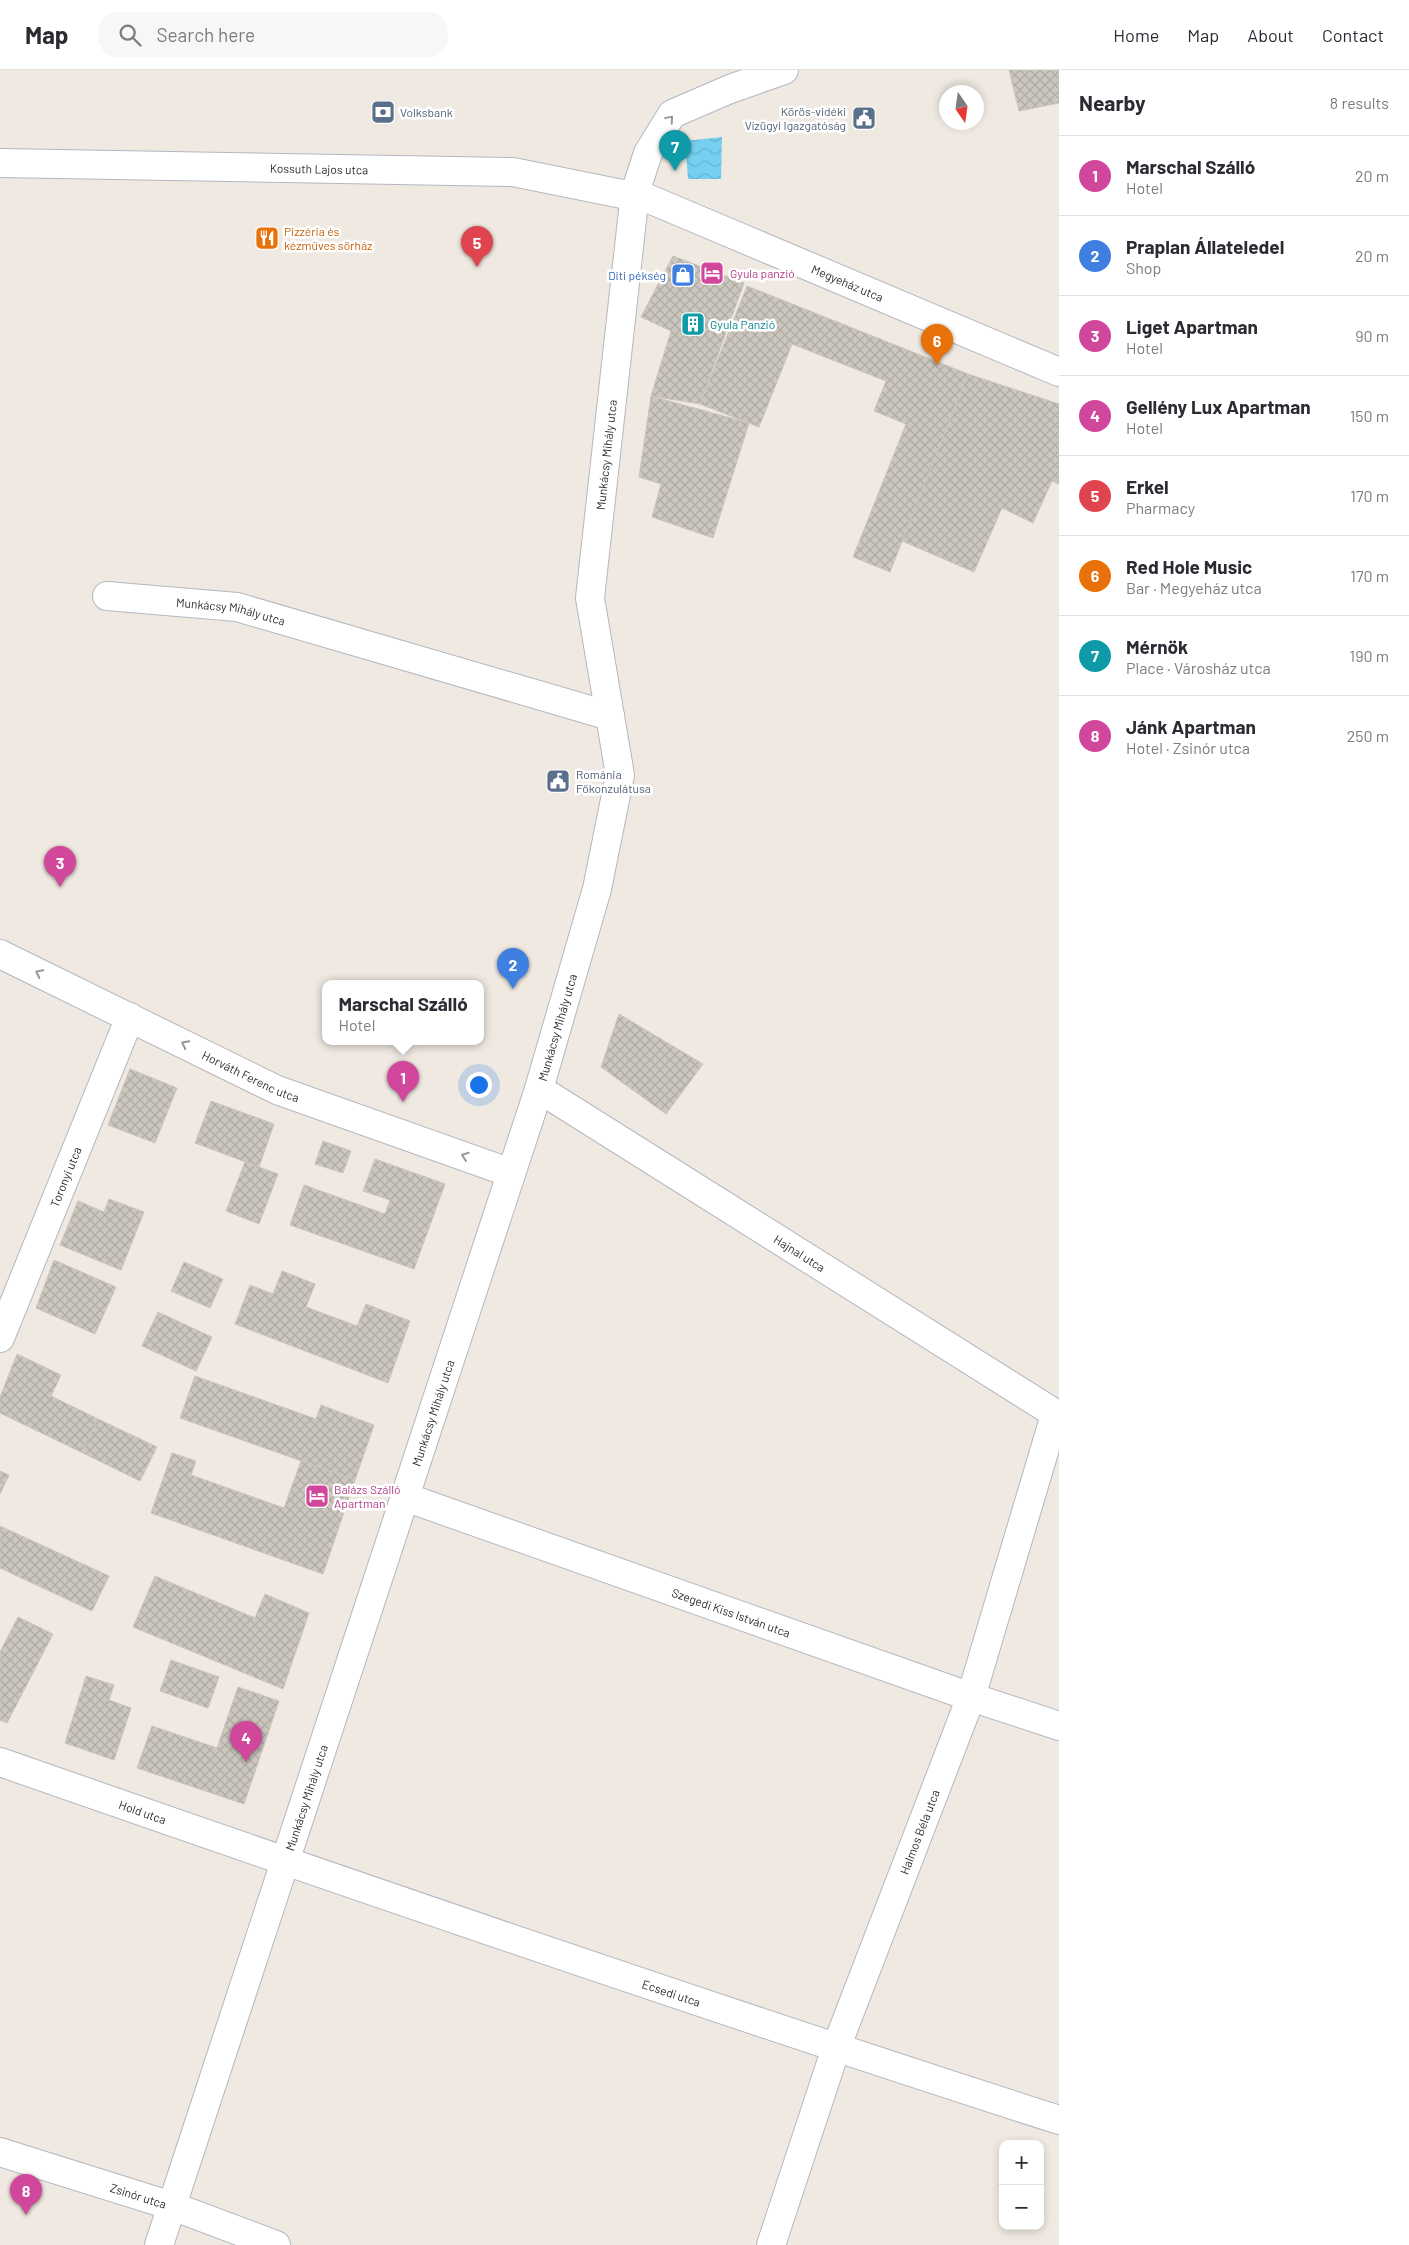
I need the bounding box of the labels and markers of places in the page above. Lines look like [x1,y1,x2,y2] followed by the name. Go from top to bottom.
[370,99,396,125] bank icon: Volksbank
[745,104,846,132] place label: Körös-vidéki Vízügyi Igazgatóság
[400,105,453,119] place label: Volksbank
[851,105,877,131] public building icon: Körös-vidéki Vízügyi Igazgatóság
[659,130,691,171] pin: 7
[284,224,372,252] place label: Pizzéria és kézműves sörház
[254,225,280,251] restaurant icon: Pizzéria és kézműves sörház
[461,226,493,267] pin: 5
[699,260,725,286] hotel icon: Gyula panzió
[670,262,696,288] shop icon: Diti pékség
[730,266,795,280] place label: Gyula panzió
[608,268,666,282] place label: Diti pékség
[680,311,706,337] building icon: Gyula Panzió
[710,317,775,331] place label: Gyula Panzió
[921,324,953,365] pin: 6
[576,767,651,795] place label: Románia Főkonzulátusa
[545,768,571,794] public building icon: Románia Főkonzulátusa
[44,846,76,887] pin: 3
[497,948,529,989] pin: 2
[387,1061,419,1102] pin: 1
[334,1482,400,1510] place label: Balázs Szálló Apartman
[304,1483,330,1509] hotel icon: Balázs Szálló Apartman
[230,1721,262,1762] pin: 4
[10,2174,42,2215] pin: 8

